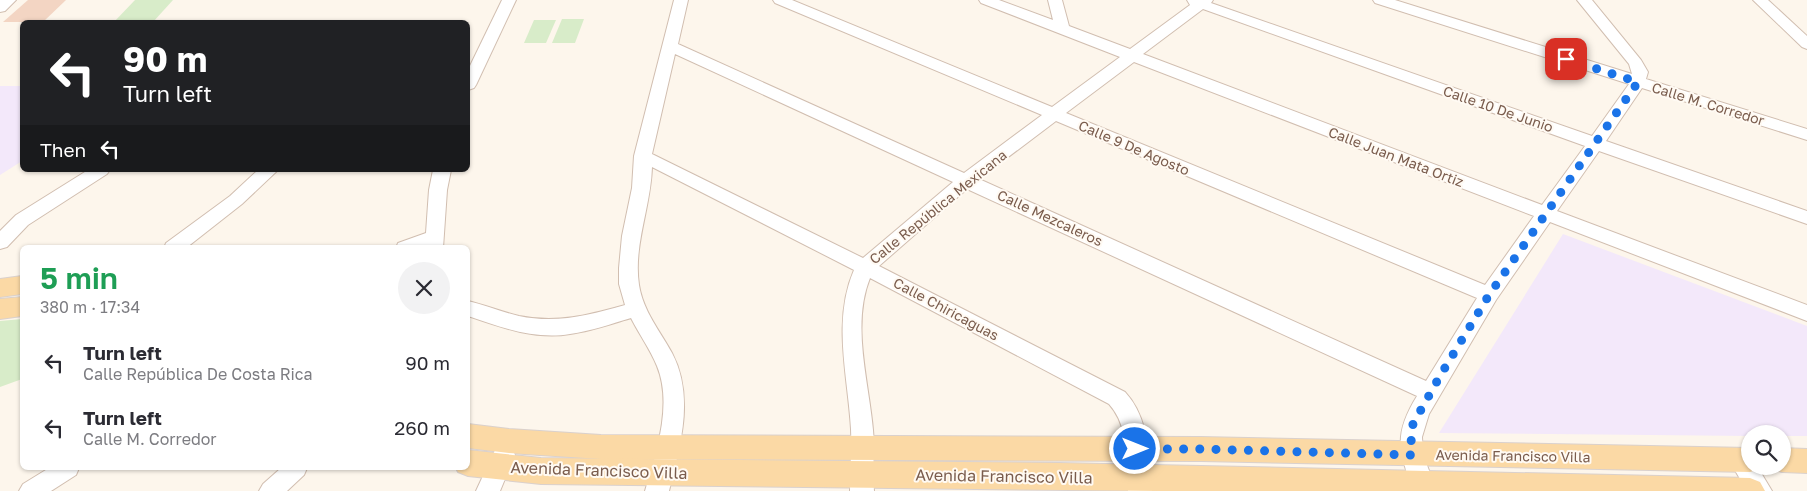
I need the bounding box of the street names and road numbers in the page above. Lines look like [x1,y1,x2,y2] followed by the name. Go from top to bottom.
[1650,78,1767,129] street label: Calle M. Corredor
[1441,82,1555,135] street label: Calle 10 De Junio
[1076,116,1192,179] street label: Calle 9 De Agosto
[1326,123,1466,190] street label: Calle Juan Mata Ortiz
[866,146,1010,267] street label: Calle República Mexicana
[995,186,1106,249] street label: Calle Mezcaleros
[891,274,1002,344] street label: Calle Chiricaguas
[1435,446,1591,465] street label: Avenida Francisco Villa
[510,457,688,483] street label: Avenida Francisco Villa
[915,464,1093,488] street label: Avenida Francisco Villa

